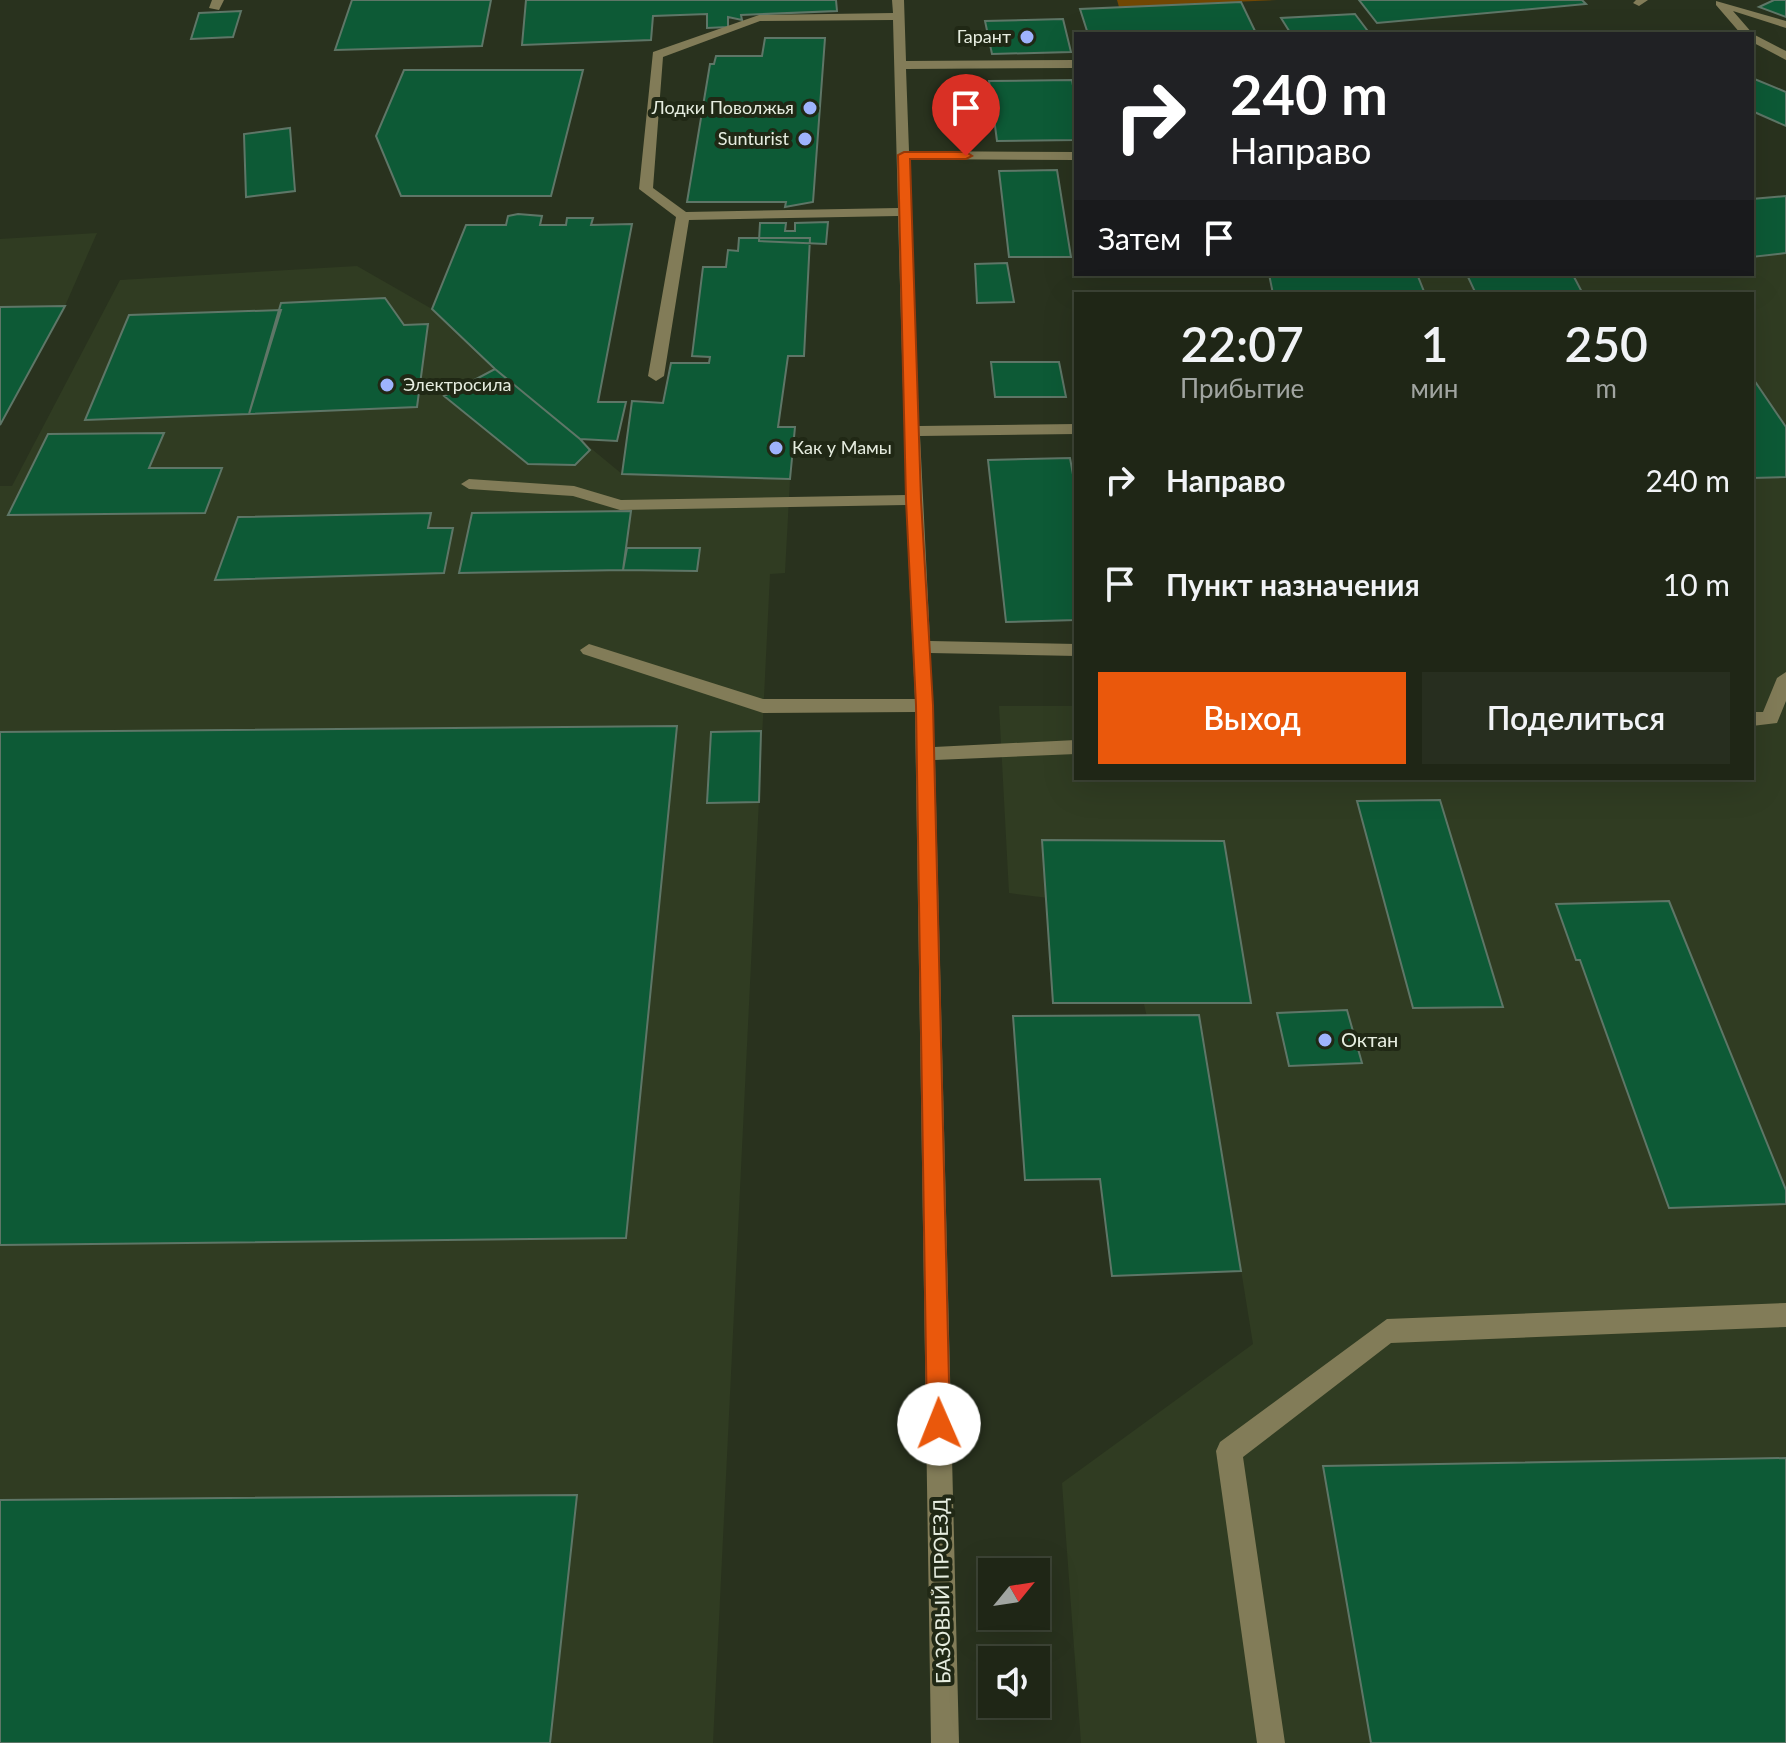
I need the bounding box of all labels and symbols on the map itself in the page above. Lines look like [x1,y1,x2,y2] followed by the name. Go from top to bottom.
[957,25,1011,47] place label: Гарант
[1018,28,1036,46] marker: Гарант
[932,74,1000,156] pin
[651,96,794,118] place label: Лодки Поволжья
[801,99,819,117] marker: Лодки Поволжья
[718,127,790,149] place label: Sunturist
[796,130,814,148] marker: Sunturist
[403,373,512,395] place label: Электросила
[378,376,396,394] marker: Электросила
[792,436,892,458] place label: Как у Мамы
[767,439,785,457] marker: Как у Мамы
[1341,1027,1398,1051] place label: Октан
[1316,1031,1334,1049] marker: Октан
[897,1382,981,1466] position arrow
[927,1498,955,1684] street label: БАЗОВЫЙ ПРОЕЗД
[978,1558,1050,1630] north arrow

